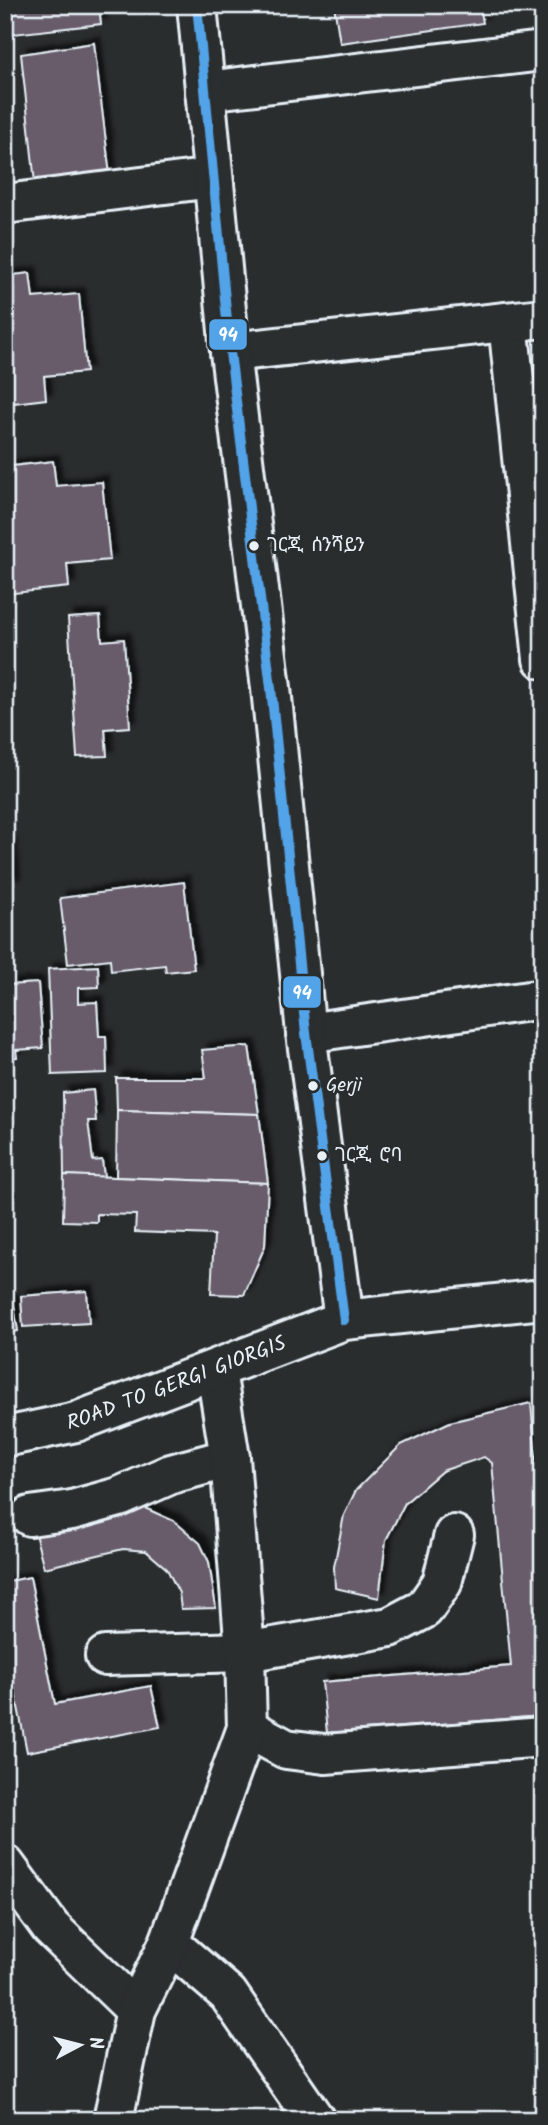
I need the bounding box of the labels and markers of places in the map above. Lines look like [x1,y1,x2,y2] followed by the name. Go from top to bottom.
[267,531,365,561] place label: ገርጂ ሰንሻይን
[247,539,261,553] marker: ገርጂ ሰንሻይን
[326,1071,363,1101] place label: Gerji
[306,1079,320,1093] marker: Gerji
[335,1141,402,1171] place label: ገርጂ ሮባ
[315,1149,329,1163] marker: ገርጂ ሮባ

